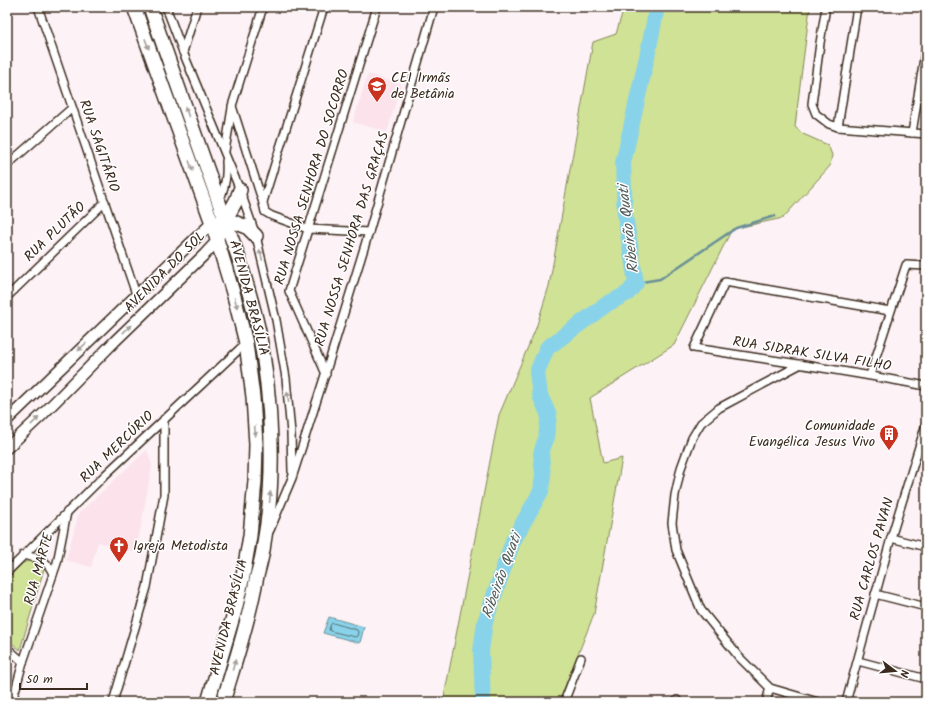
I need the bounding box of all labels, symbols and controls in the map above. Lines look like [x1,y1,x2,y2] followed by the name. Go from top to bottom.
[145,38,151,50] one-way arrow
[269,66,355,287] street label: RUA NOSSA SENHORA DO SOCORRO
[391,67,455,105] place label: CEI Irmãs de Betânia
[366,75,388,103] school or university icon: CEI Irmãs de Betânia
[73,97,125,196] street label: RUA SAGITÁRIO
[184,106,190,118] one-way arrow
[309,128,395,349] street label: RUA NOSSA SENHORA DAS GRAÇAS
[189,160,195,172] one-way arrow
[611,180,646,274] water label: Ribeirão Quati
[19,196,91,267] street label: RUA PLUTÃO
[119,226,211,318] street label: AVENIDA DO SOL
[223,238,275,358] street label: AVENIDA BRASÍLIA
[258,249,264,261] one-way arrow
[233,297,239,309] one-way arrow
[122,325,132,334] one-way arrow
[731,331,893,377] street label: RUA SIDRAK SILVA FILHO
[77,342,87,352] one-way arrow
[284,391,291,403] one-way arrow
[75,406,159,488] street label: RUA MERCÚRIO
[749,415,876,453] place label: Comunidade Evangélica Jesus Vivo
[30,417,40,426] one-way arrow
[878,423,900,451] building icon: Comunidade Evangélica Jesus Vivo
[252,425,259,437] one-way arrow
[266,491,273,503] one-way arrow
[844,495,900,623] street label: RUA CARLOS PAVAN
[476,527,530,622] water label: Ribeirão Quati
[18,530,60,608] street label: RUA MARTE
[108,535,130,563] church icon: Igreja Metodista
[133,535,228,557] place label: Igreja Metodista
[204,557,254,677] street label: AVENIDA BRASÍLIA
[875,651,915,691] north arrow
[231,658,237,670] one-way arrow
[20,665,87,691] scale bar
[894,668,913,679] text: N
[26,670,53,689] text: 50 m

